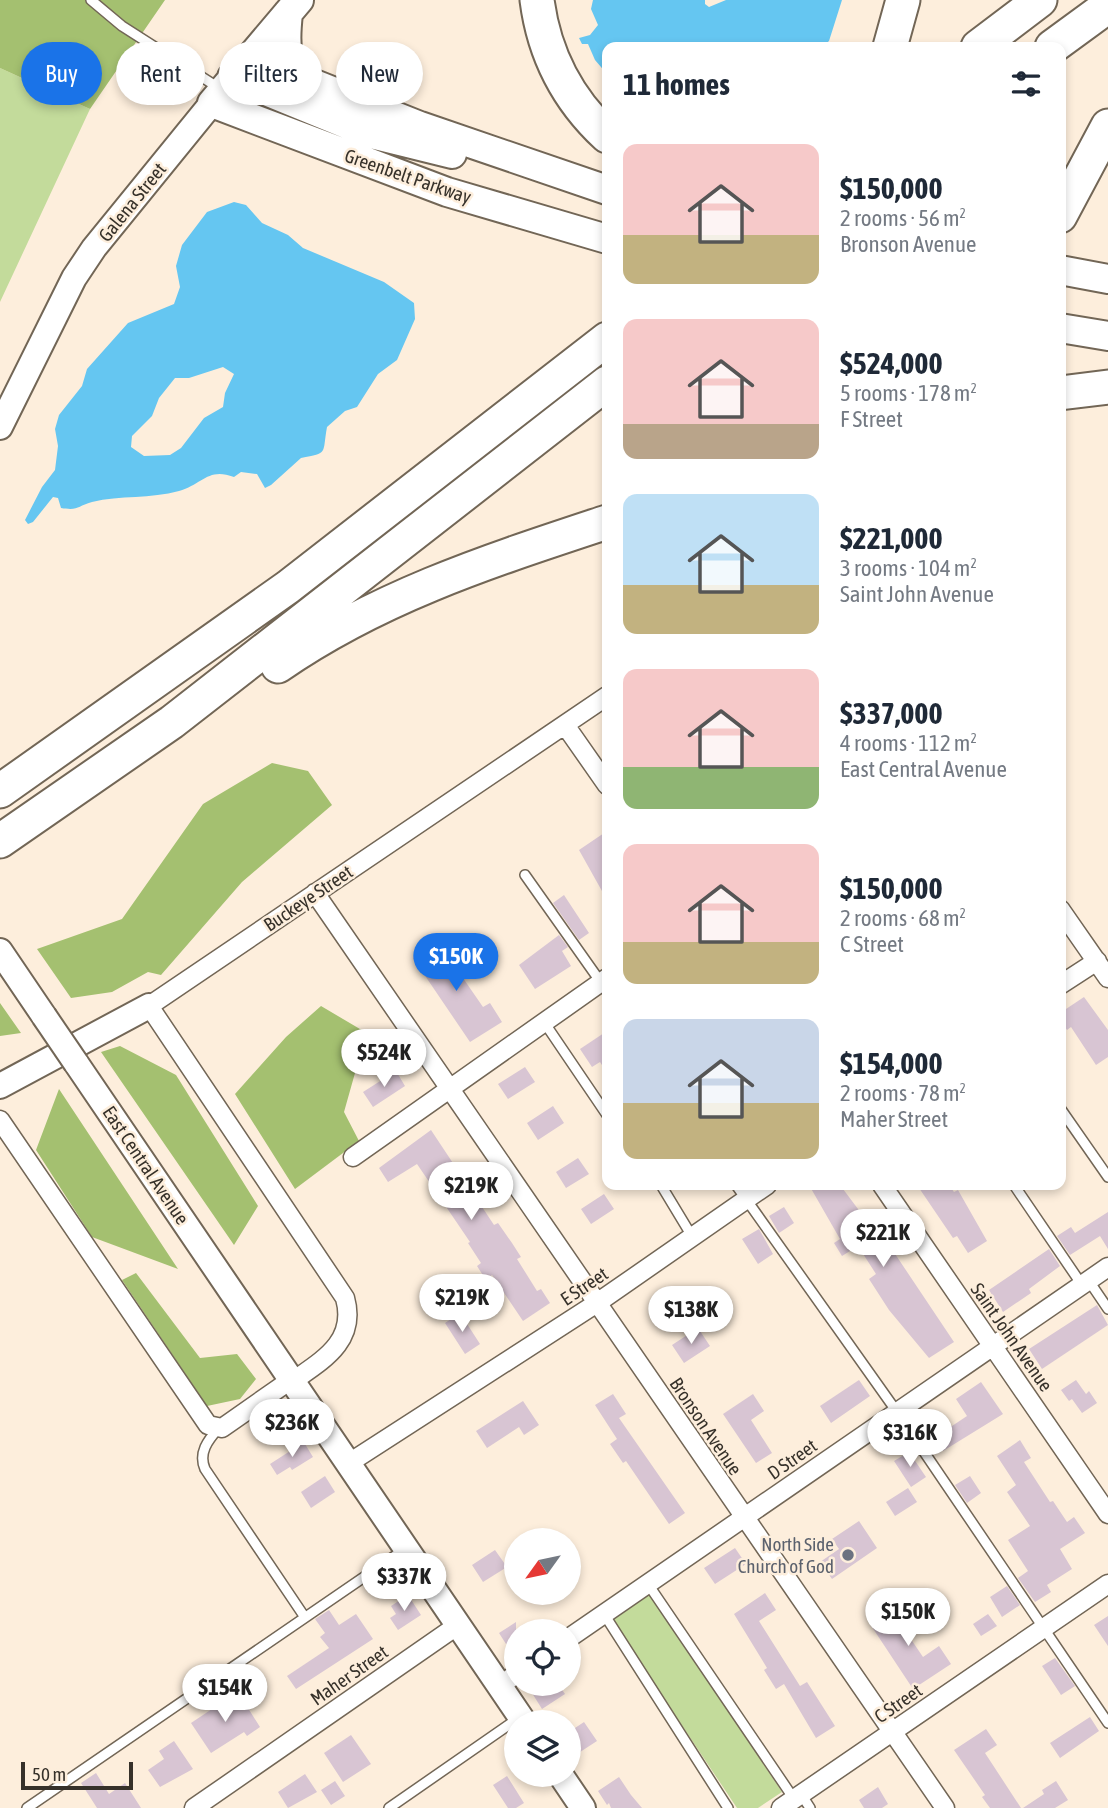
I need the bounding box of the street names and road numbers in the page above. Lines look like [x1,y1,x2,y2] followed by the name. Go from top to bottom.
[342,144,474,208] street label: Greenbelt Parkway
[94,158,170,246] street label: Galena Street
[259,860,357,936] street label: Buckeye Street
[98,1102,194,1228] street label: East Central Avenue
[556,1262,612,1310] street label: E Street
[967,1279,1057,1395] street label: Saint John Avenue
[665,1373,747,1479] street label: Bronson Avenue
[763,1434,821,1484] street label: D Street
[306,1640,392,1710] street label: Maher Street
[870,1679,926,1727] street label: C Street

